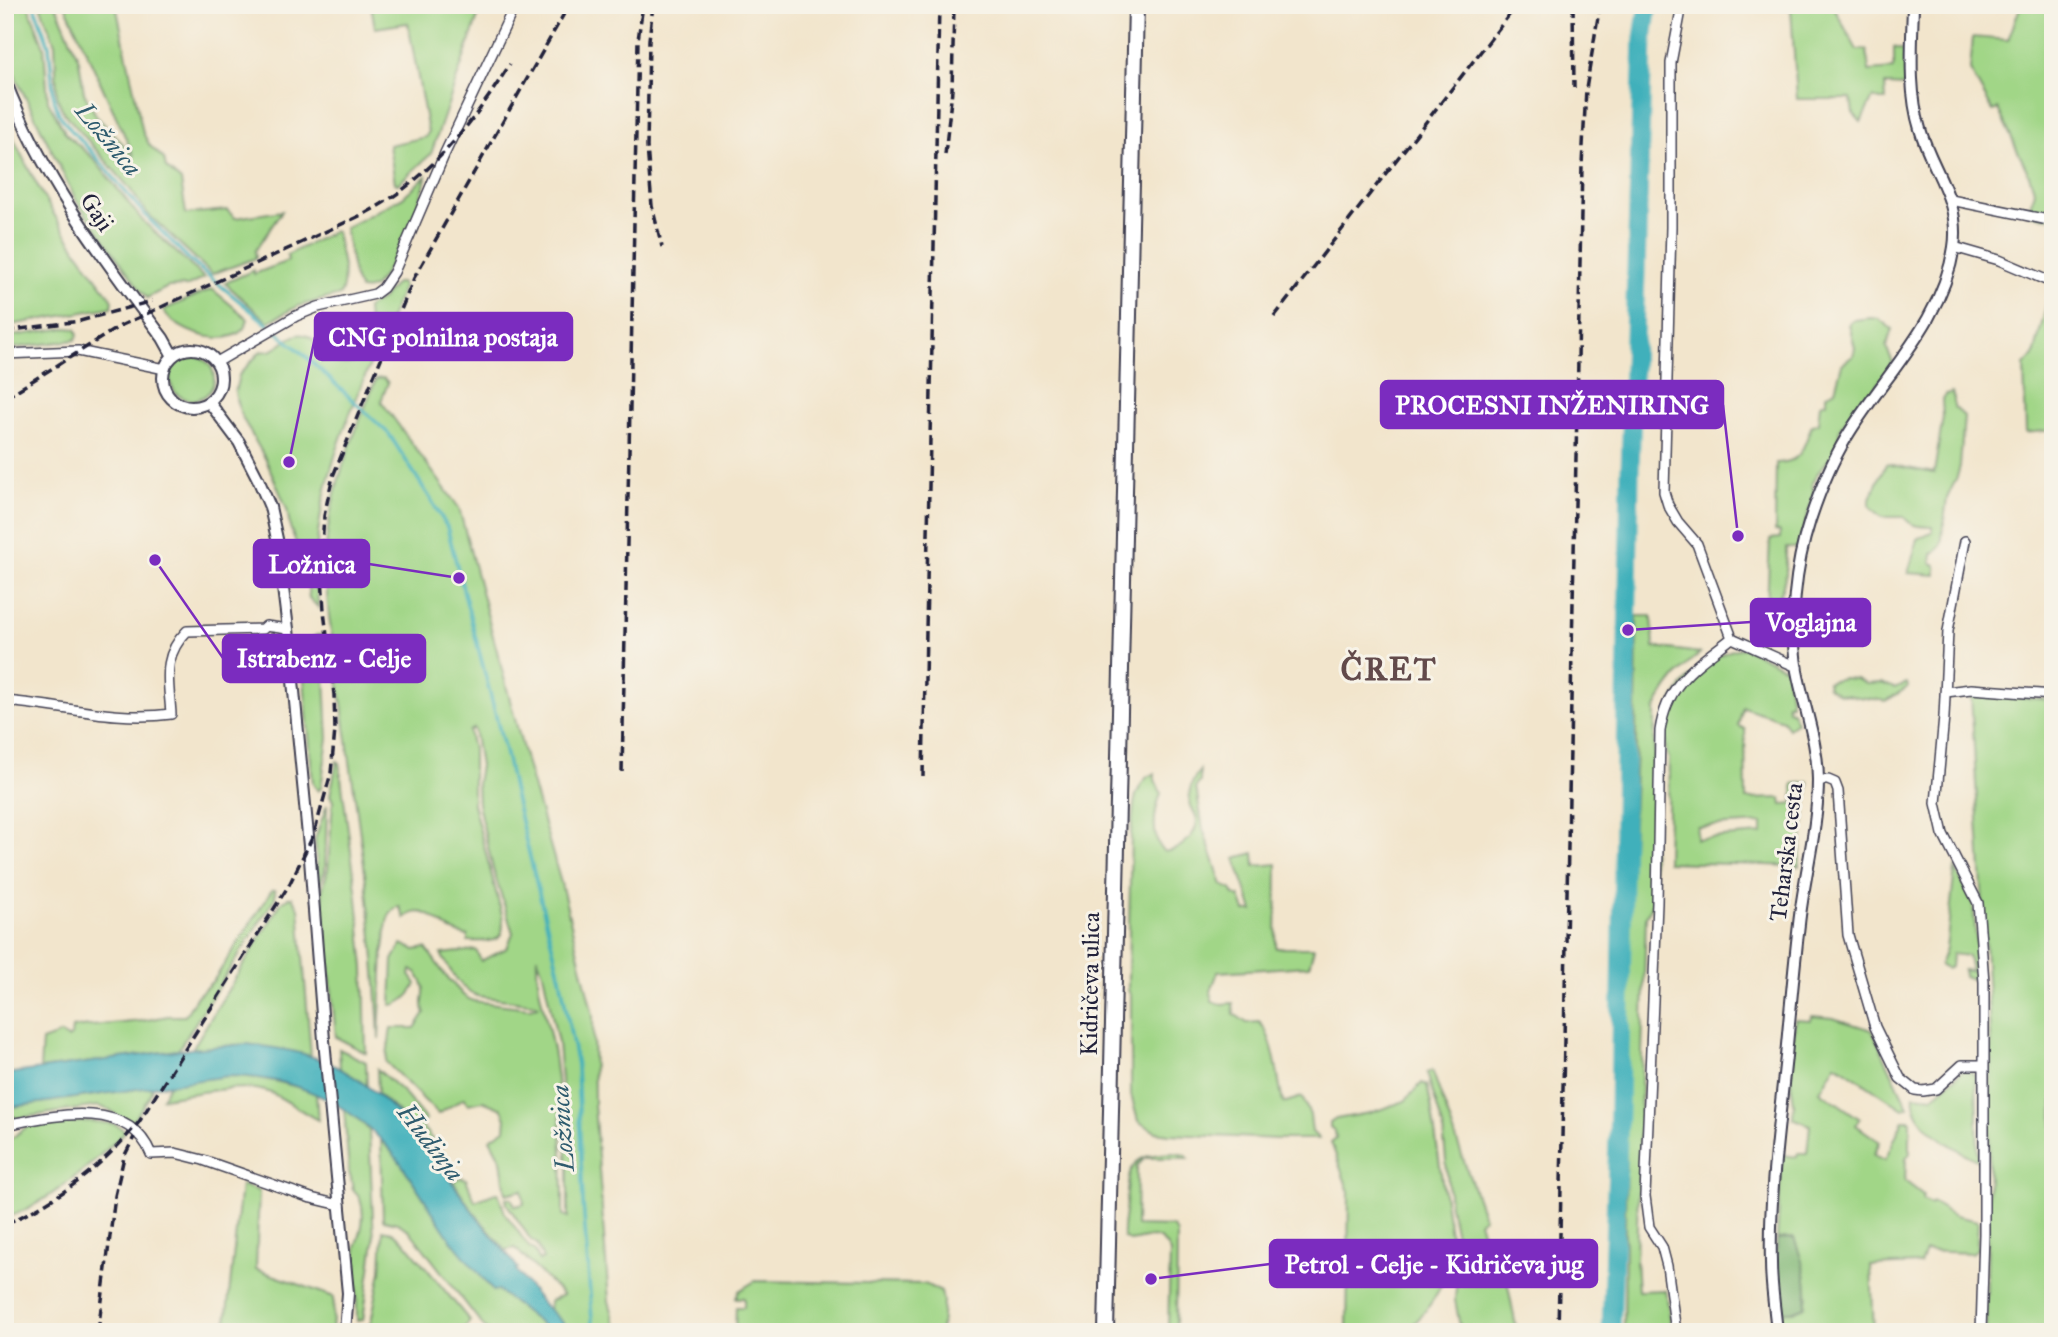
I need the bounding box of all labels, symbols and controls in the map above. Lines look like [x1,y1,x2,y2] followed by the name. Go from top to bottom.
[68,95,149,183] water label: Ložnica
[73,187,121,237] street label: Gaji
[315,313,572,360] callout: CNG polnilna postaja
[328,321,559,353] text: CNG polnilna postaja
[1381,381,1723,428] callout: PROCESNI INŽENIRING
[1395,389,1709,421] text: PROCESNI INŽENIRING
[254,540,369,587] callout: Ložnica
[268,548,357,580] text: Ložnica
[1751,599,1870,646] callout: Voglajna
[1764,606,1858,639] text: Voglajna
[223,635,425,682] callout: Istrabenz - Celje
[237,642,411,674] text: Istrabenz - Celje
[1340,649,1438,689] district label: ČRET
[1763,780,1809,923] street label: Teharska cesta
[1074,911,1106,1056] street label: Kidričeva ulica
[543,1084,581,1173] water label: Ložnica
[390,1096,471,1187] water label: Hudinja
[1270,1240,1597,1287] callout: Petrol - Celje - Kidričeva jug
[1285,1248,1584,1281] text: Petrol - Celje - Kidričeva jug

